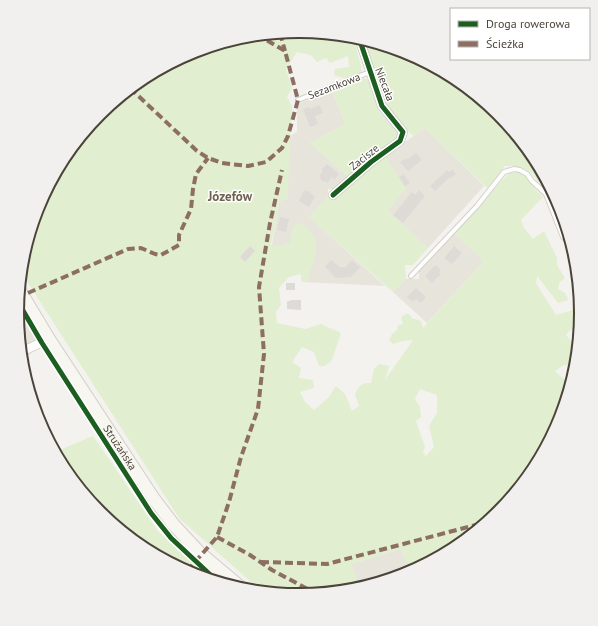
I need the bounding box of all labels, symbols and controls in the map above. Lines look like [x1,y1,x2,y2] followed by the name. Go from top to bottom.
[450,8,590,60] legend
[486,16,570,31] text: Droga rowerowa
[486,36,524,51] text: Ścieżka
[372,65,398,103] street label: Niecała
[306,70,362,102] street label: Sezamkowa
[346,141,382,173] street label: Zacisze
[207,188,253,205] district label: Józefów
[100,422,140,473] street label: Strużańska

